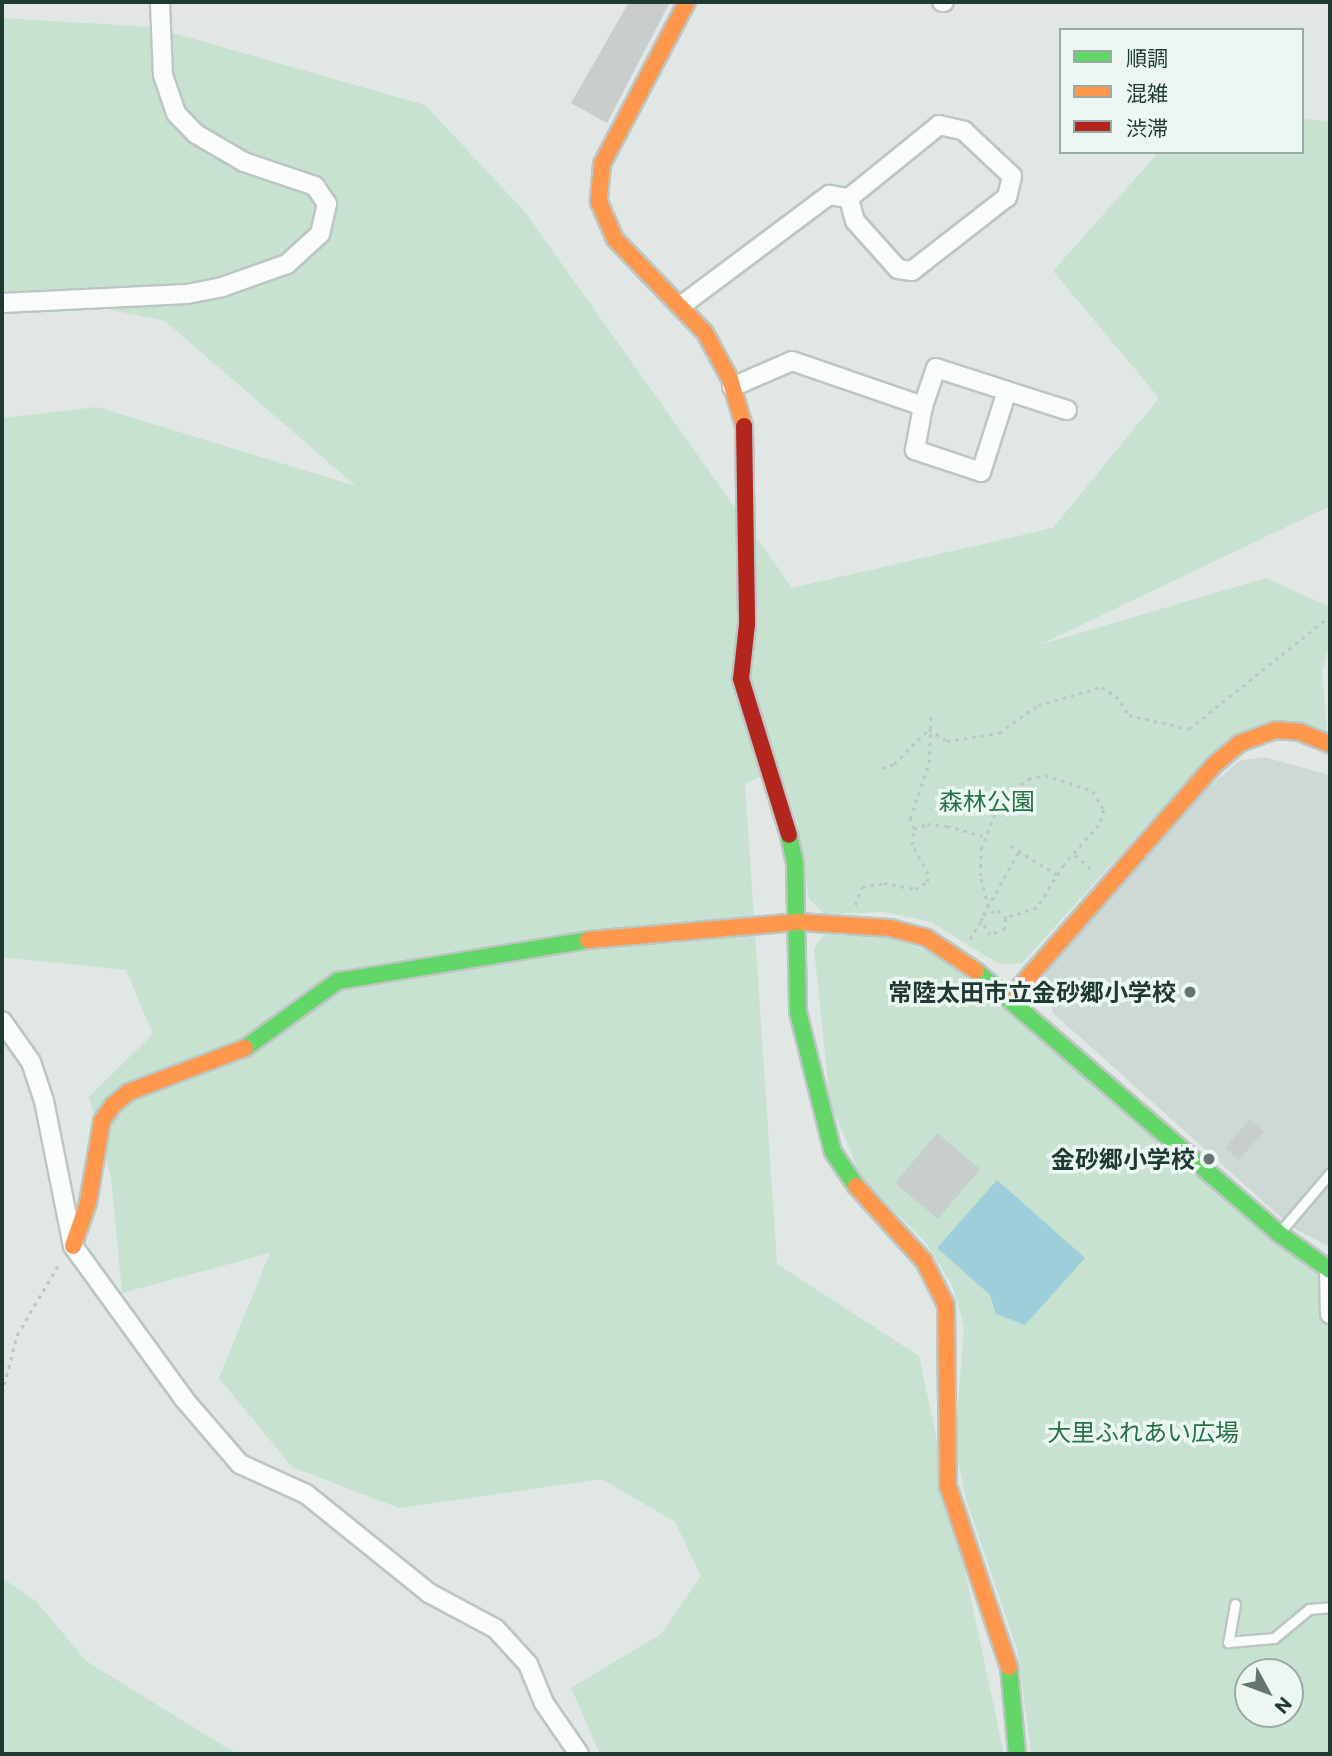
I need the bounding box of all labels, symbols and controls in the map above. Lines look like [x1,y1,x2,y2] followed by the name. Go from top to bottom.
[1059,28,1304,154] legend
[1126,45,1168,70] text: 順調
[1126,80,1168,105] text: 混雑
[1126,115,1168,140] text: 渋滞
[939,787,1035,815] park label: 森林公園
[888,978,1176,1006] place label: 常陸太田市立金砂郷小学校
[1182,984,1198,1000] marker: 常陸太田市立金砂郷小学校
[1051,1145,1195,1173] place label: 金砂郷小学校
[1201,1151,1217,1167] marker: 金砂郷小学校
[1047,1418,1239,1446] park label: 大里ふれあい広場
[1234,1658,1304,1728] north arrow
[1270,1693,1297,1719] text: N

